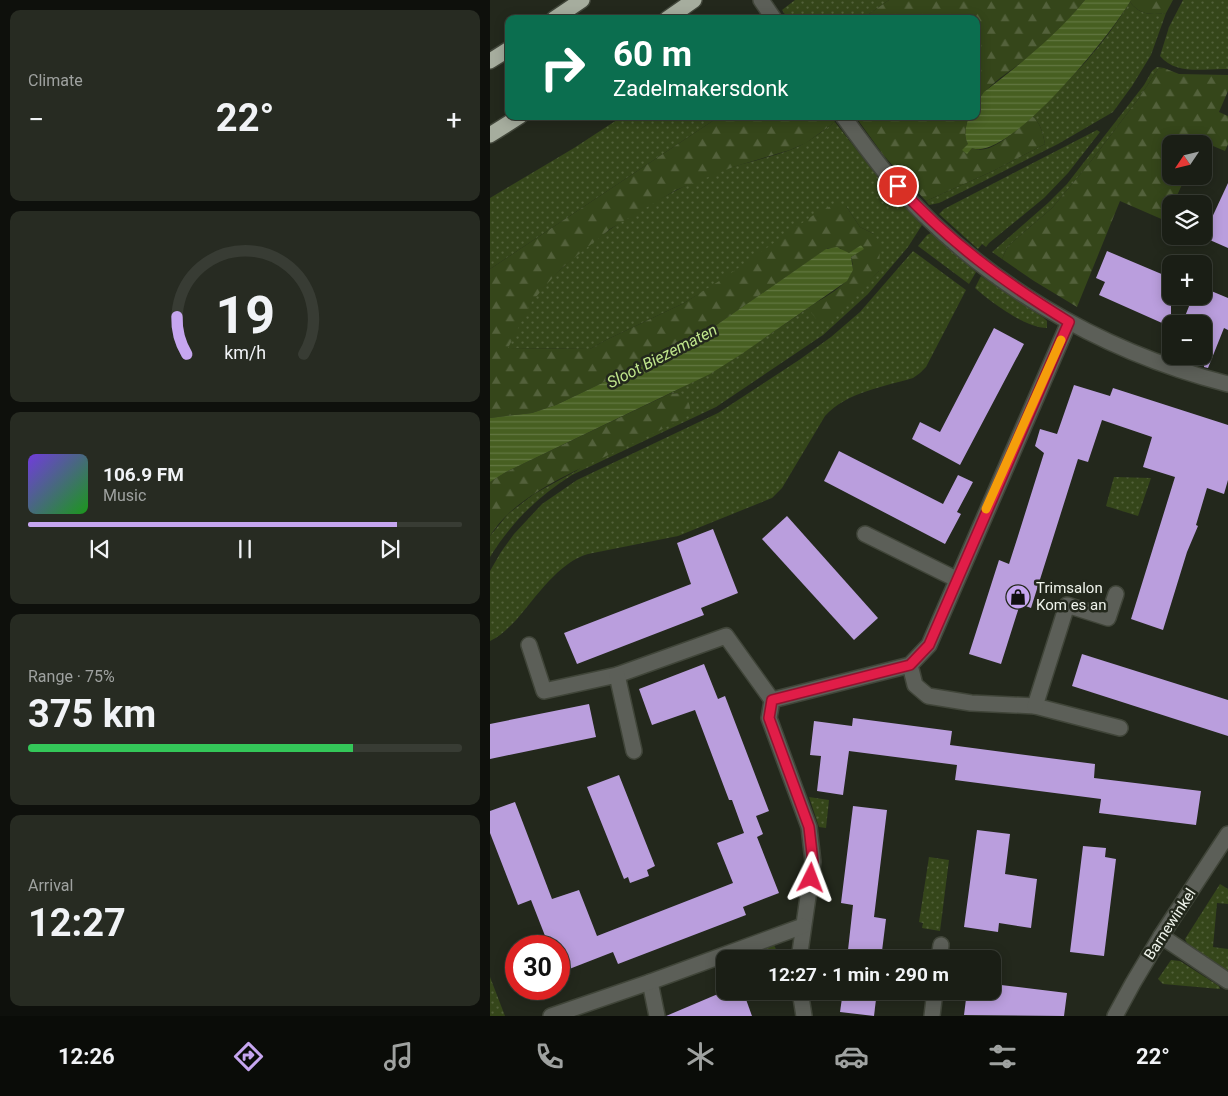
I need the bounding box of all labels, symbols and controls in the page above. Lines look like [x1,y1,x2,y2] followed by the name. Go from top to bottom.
[613,34,692,75] text: 60 m
[530,35,595,100] icon: right
[28,71,83,90] text: Climate
[613,76,789,101] text: Zadelmakersdonk
[216,96,274,140] text: 22°
[28,103,44,136] text: −
[446,103,462,136] text: +
[1162,135,1212,185] north arrow
[1162,135,1212,365] map controls
[877,165,919,207] pin
[884,172,912,200] icon: arrive
[1162,195,1212,245] button: layers
[1162,255,1212,305] button: +
[215,285,275,346] text: 19
[1162,315,1212,365] button: −
[604,320,720,392] water label: Sloot Biezematen
[224,342,266,363] text: km/h
[103,463,184,486] text: 106.9 FM
[103,486,146,505] text: Music
[86,535,114,563] icon: previous
[231,535,259,563] icon: pause
[376,535,404,563] icon: next
[1036,579,1107,614] place label: Trimsalon Kom es an
[1005,584,1031,610] shop icon: Trimsalon Kom es an
[28,667,115,686] text: Range · 75%
[28,692,156,736] text: 375 km
[784,851,836,903] position arrow
[28,876,73,895] text: Arrival
[1140,885,1200,963] street label: Barnewinkel
[28,901,126,945] text: 12:27
[505,935,570,1000] speed limit sign: 30
[768,963,949,986] text: 12:27 · 1 min · 290 m
[231,1039,266,1074] icon: directions
[381,1039,416,1074] icon: music
[532,1039,567,1074] icon: phone
[683,1039,718,1074] icon: climate
[834,1039,869,1074] icon: car
[985,1039,1020,1074] icon: filters
[58,1044,115,1069] text: 12:26
[1136,1044,1170,1069] text: 22°

